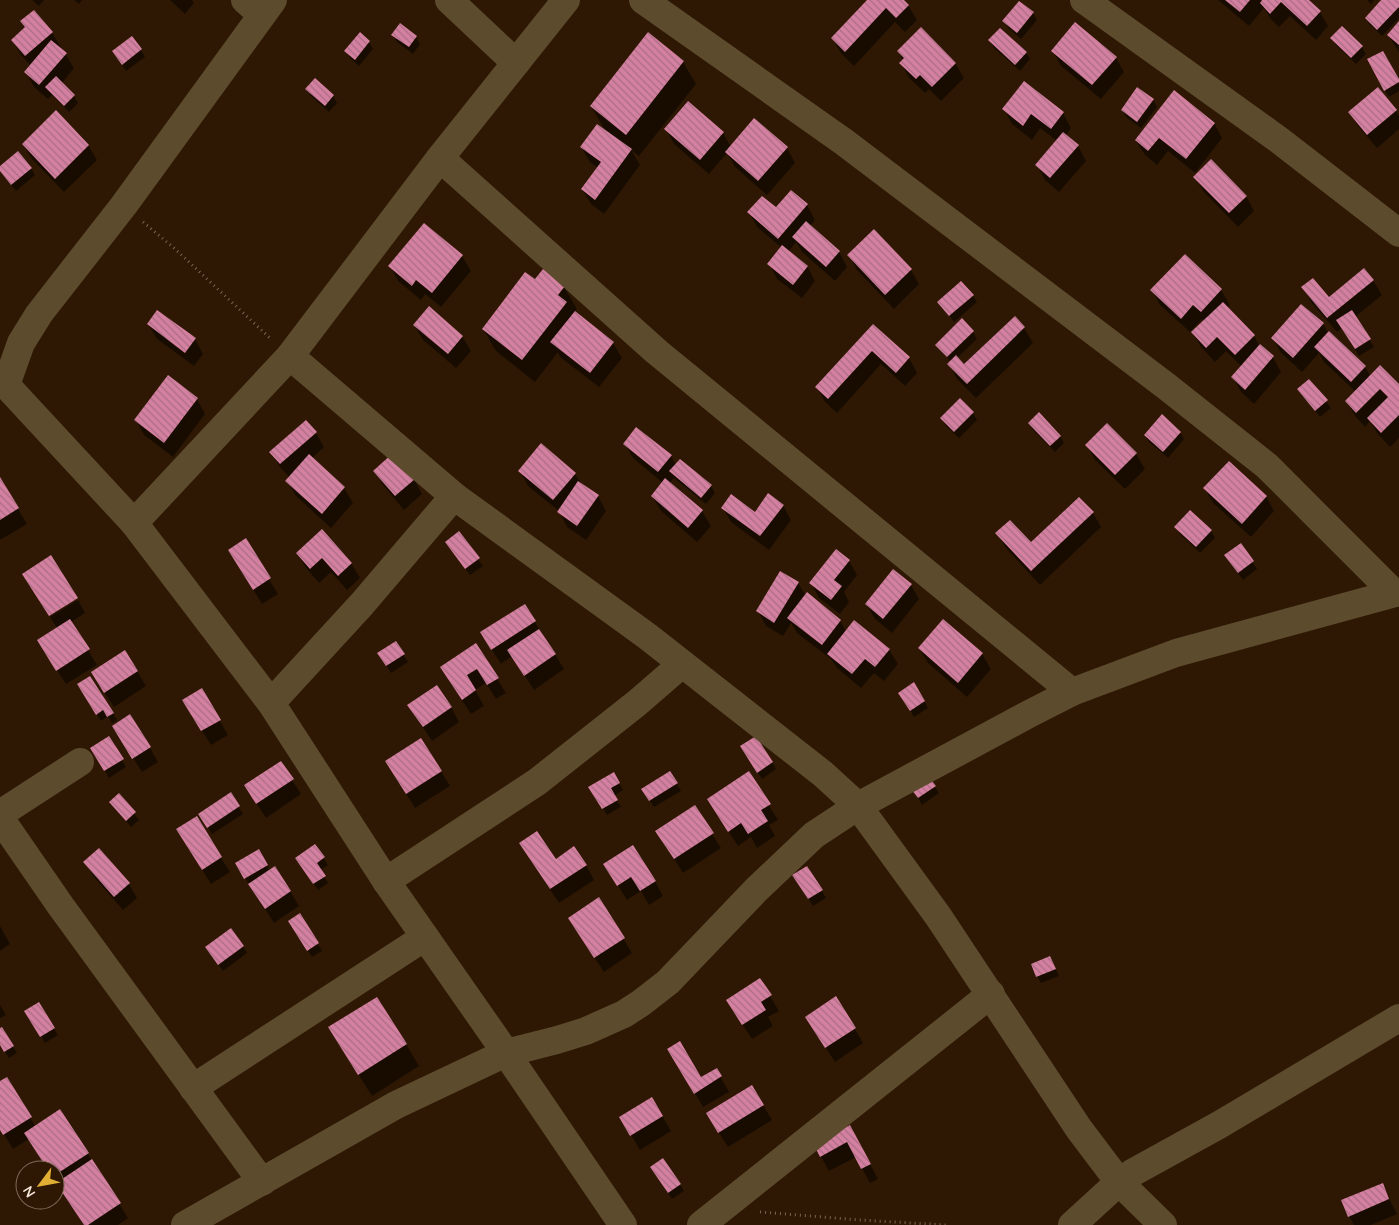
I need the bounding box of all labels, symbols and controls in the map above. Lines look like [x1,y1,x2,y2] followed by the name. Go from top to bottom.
[15,1160,65,1210] north arrow
[19,1183,39,1201] text: N

